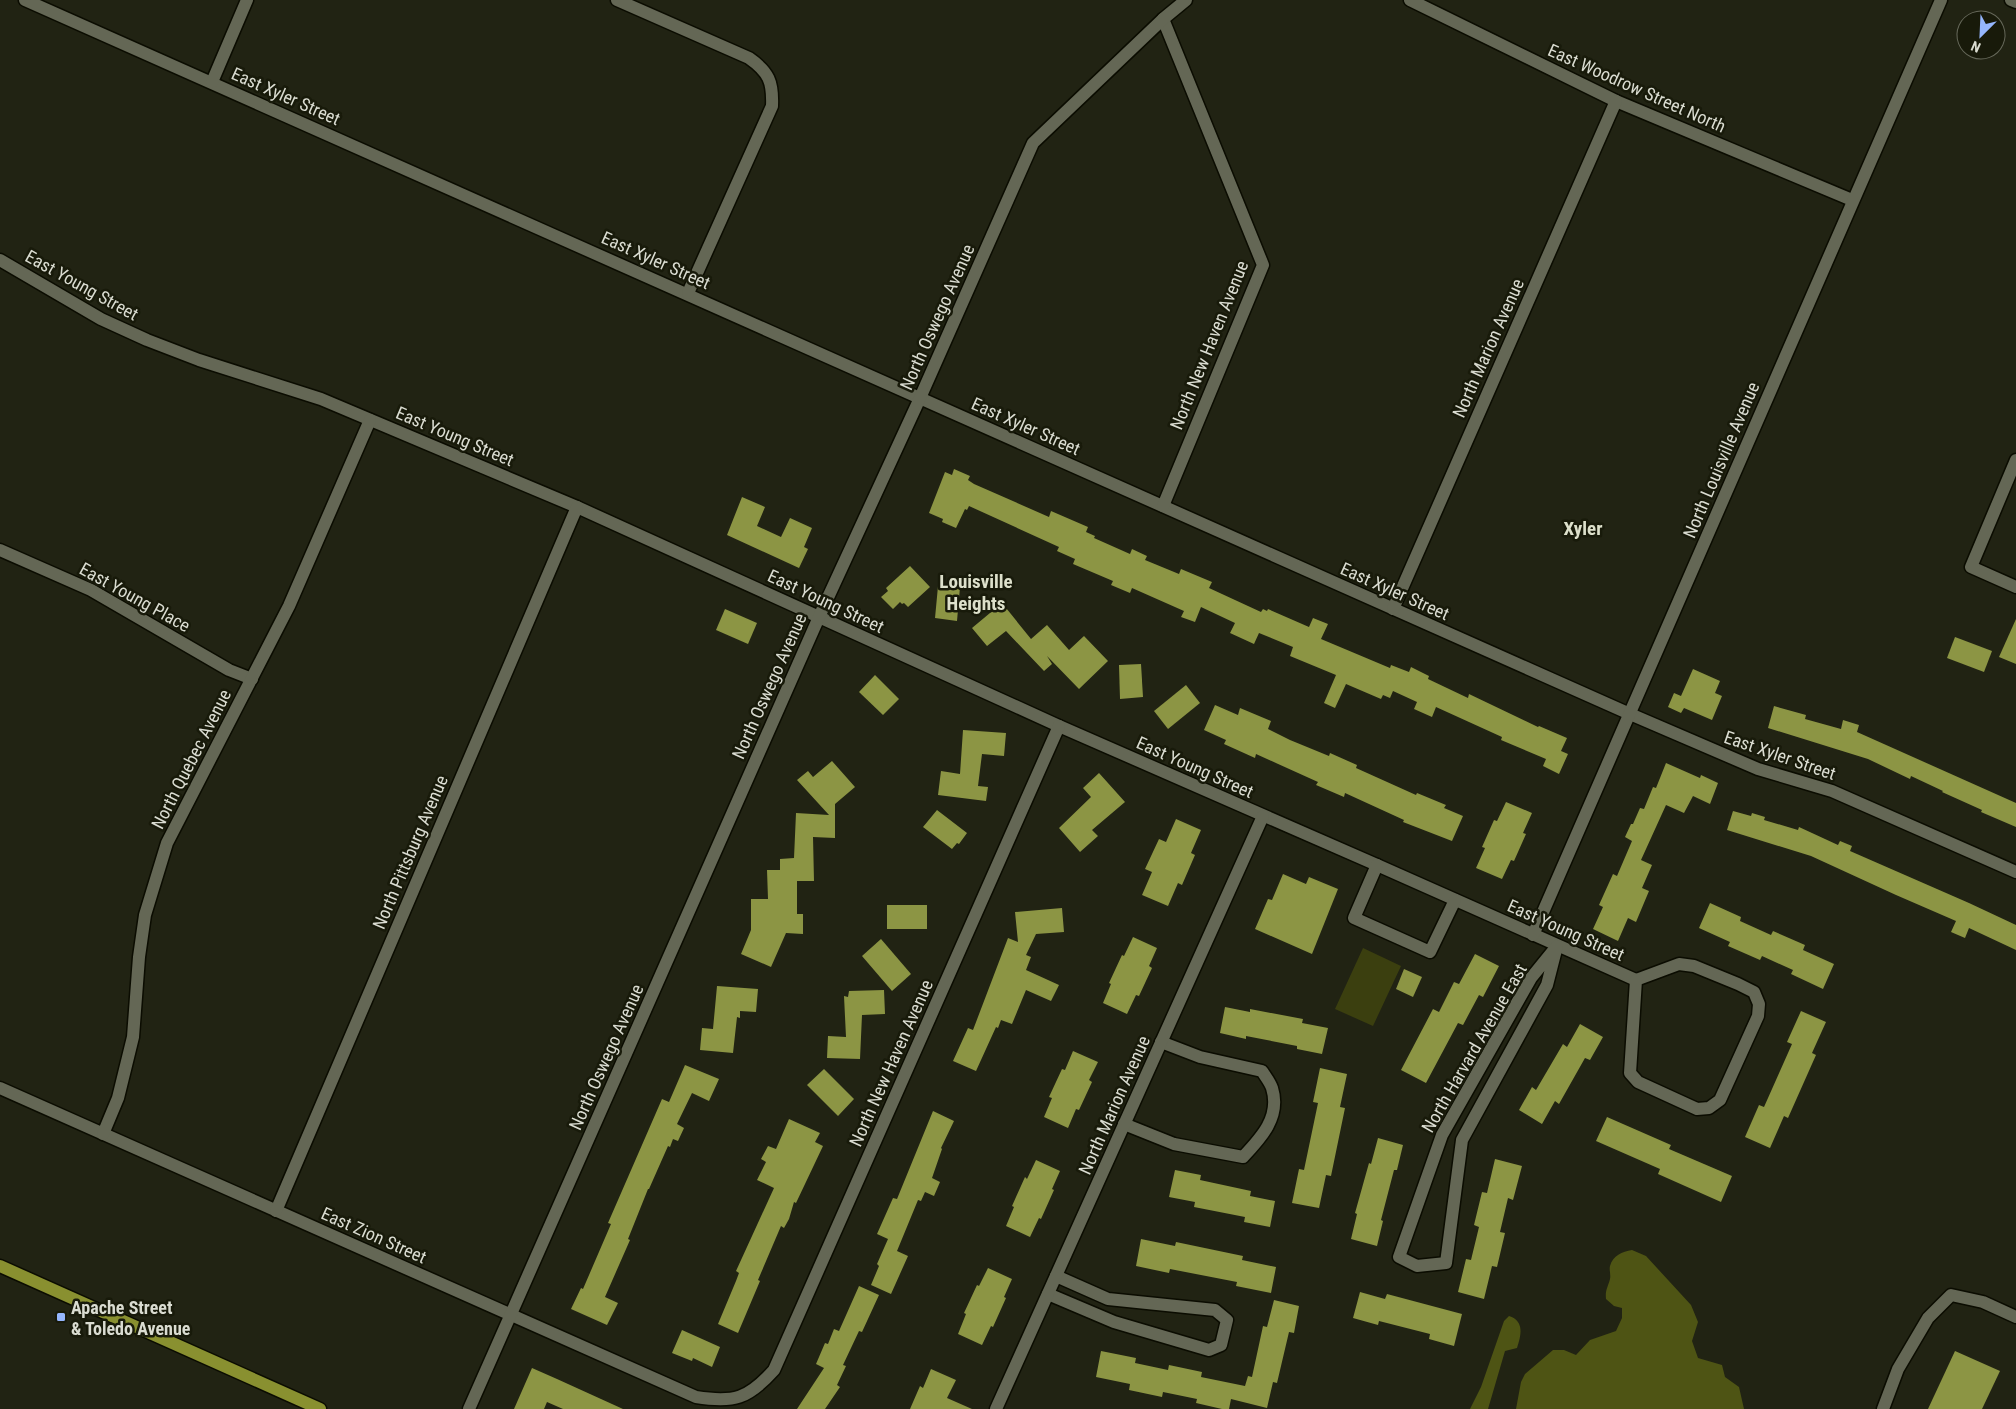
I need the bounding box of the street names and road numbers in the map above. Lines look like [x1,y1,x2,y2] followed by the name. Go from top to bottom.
[1545,39,1729,137] street label: East Woodrow Street North
[228,63,344,129] street label: East Xyler Street
[598,227,714,293] street label: East Xyler Street
[895,241,979,393] street label: North Oswego Avenue
[22,245,142,325] street label: East Young Street
[1166,258,1252,432] street label: North New Haven Avenue
[1448,275,1528,421] street label: North Marion Avenue
[1679,379,1763,541] street label: North Louisville Avenue
[968,393,1084,459] street label: East Xyler Street
[393,402,517,470] street label: East Young Street
[76,558,194,636] street label: East Young Place
[1337,558,1453,624] street label: East Xyler Street
[765,565,887,637] street label: East Young Street
[727,610,811,762] street label: North Oswego Avenue
[147,686,235,832] street label: North Quebec Avenue
[1721,726,1839,784] street label: East Xyler Street
[1133,732,1257,802] street label: East Young Street
[368,772,452,932] street label: North Pittsburg Avenue
[1504,895,1628,965] street label: East Young Street
[1417,960,1531,1136] street label: North Harvard Avenue East
[845,976,937,1150] street label: North New Haven Avenue
[564,981,648,1133] street label: North Oswego Avenue
[1074,1032,1154,1178] street label: North Marion Avenue
[318,1202,430,1268] street label: East Zion Street

